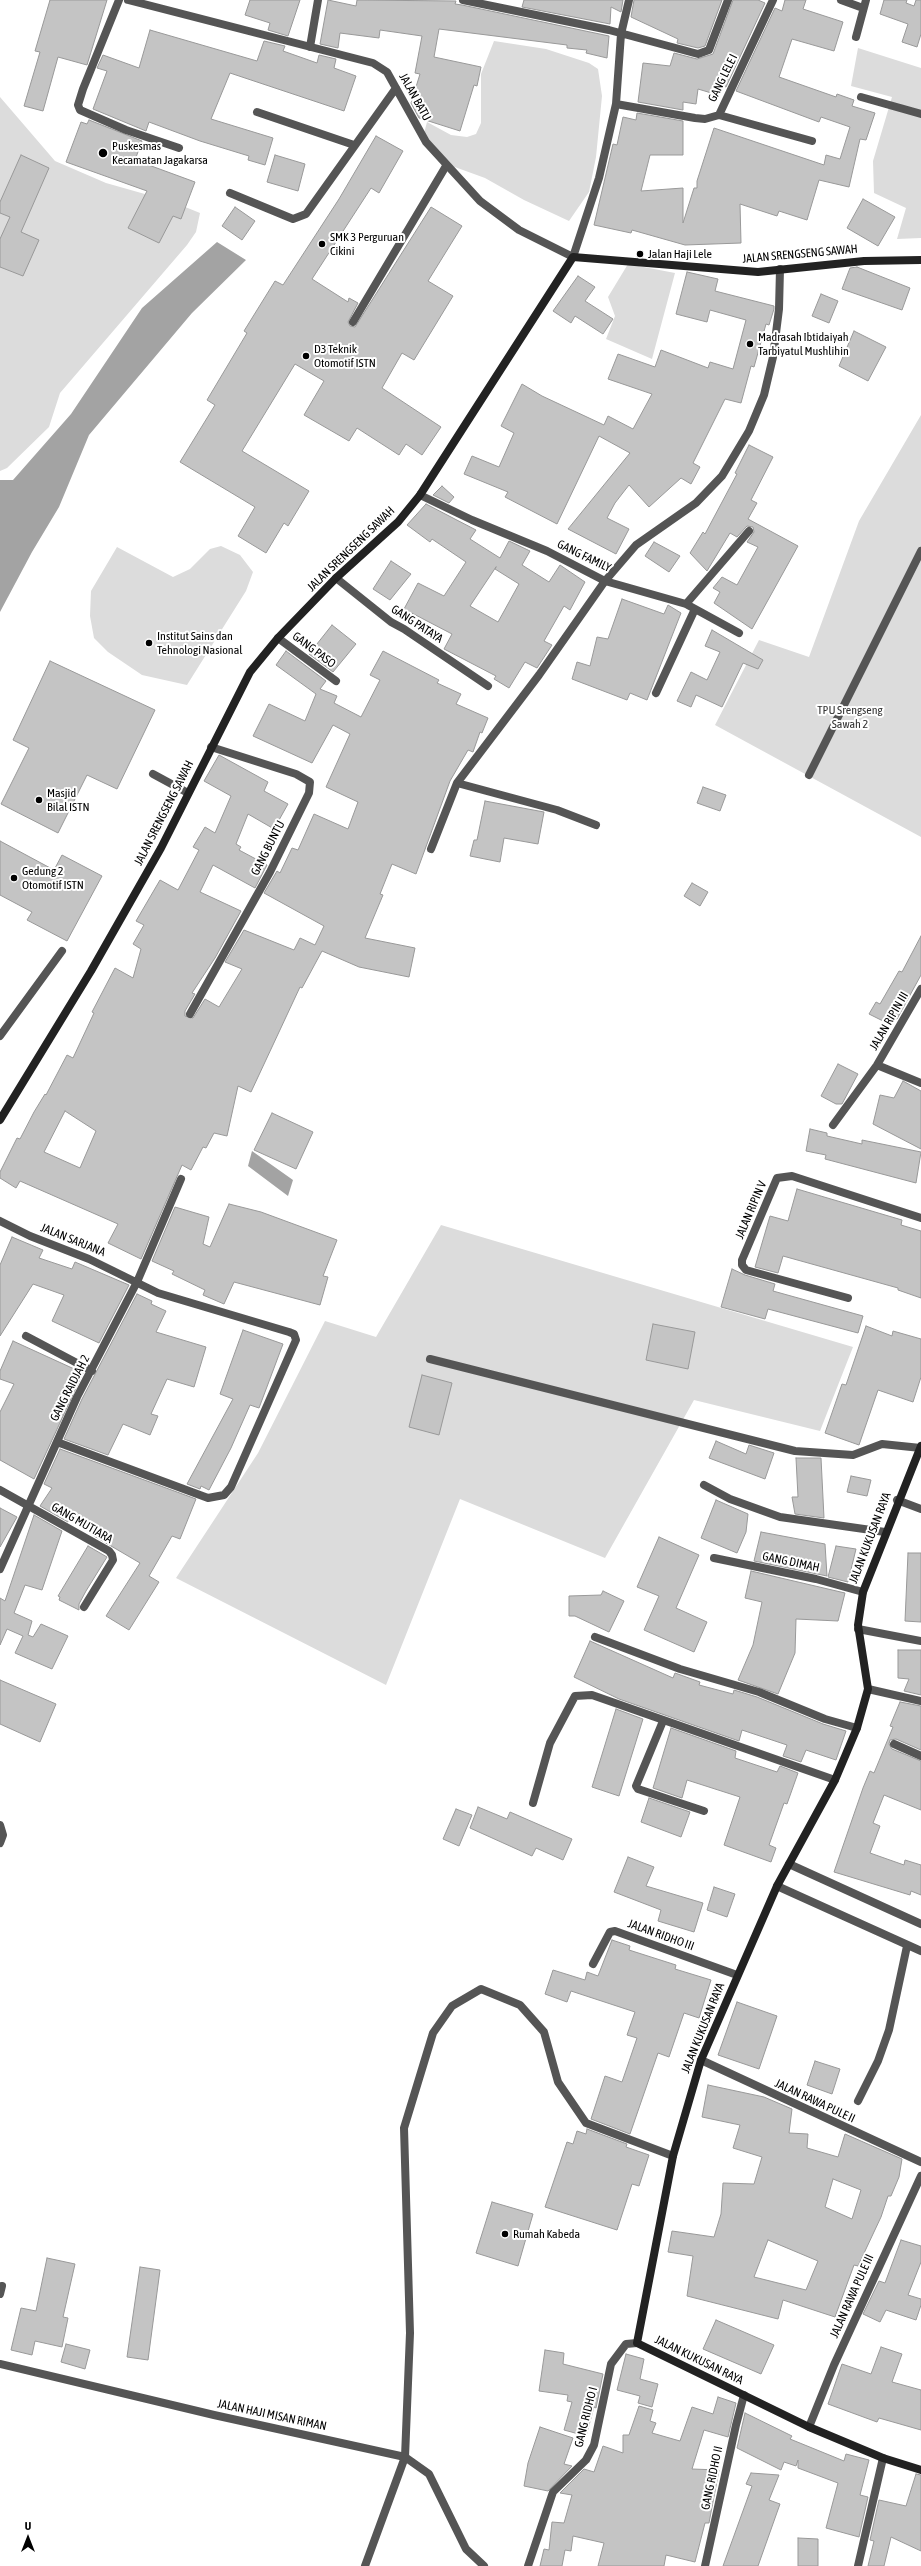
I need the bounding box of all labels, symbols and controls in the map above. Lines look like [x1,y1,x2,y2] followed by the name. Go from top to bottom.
[705,52,741,104] street label: GANG LELE I
[396,71,434,123] street label: JALAN BATU
[112,139,208,167] place label: Puskesmas Kecamatan Jagakarsa
[97,147,109,159] marker: Puskesmas Kecamatan Jagakarsa
[330,230,404,258] place label: SMK 3 Perguruan Cikini
[317,239,327,249] marker: SMK 3 Perguruan Cikini
[742,242,858,266] street label: JALAN SRENGSENG SAWAH
[648,247,712,261] place label: Jalan Haji Lele
[635,249,645,259] marker: Jalan Haji Lele
[758,330,849,358] place label: Madrasah Ibtidaiyah Tarbiyatul Mushlihin
[745,339,755,349] marker: Madrasah Ibtidaiyah Tarbiyatul Mushlihin
[314,342,376,370] place label: D3 Teknik Otomotif ISTN
[301,351,311,361] marker: D3 Teknik Otomotif ISTN
[304,504,398,594] street label: JALAN SRENGSENG SAWAH
[555,537,613,575] street label: GANG FAMILY
[388,602,446,646] street label: GANG PATAYA
[157,629,242,657] place label: Institut Sains dan Tehnologi Nasional
[289,629,339,671] street label: GANG PASO
[144,638,154,648] marker: Institut Sains dan Tehnologi Nasional
[817,703,883,731] park label: TPU Srengseng Sawah 2
[131,758,197,868] street label: JALAN SRENGSENG SAWAH
[47,786,89,814] place label: Masjid Bilal ISTN
[34,795,44,805] marker: Masjid Bilal ISTN
[248,818,288,878] street label: GANG BUNTU
[22,864,84,892] place label: Gedung 2 Otomotif ISTN
[9,873,19,883] marker: Gedung 2 Otomotif ISTN
[867,989,911,1053] street label: JALAN RIPIN III
[732,1179,770,1241] street label: JALAN RIPIN V
[39,1220,107,1260] street label: JALAN SARJANA
[47,1352,93,1424] street label: GANG RAIDJAH 2
[846,1490,894,1586] street label: JALAN KUKUSAN RAYA
[49,1500,115,1546] street label: GANG MUTIARA
[761,1549,821,1575] street label: GANG DIMAH
[626,1916,696,1954] street label: JALAN RIDHO III
[678,1981,728,2075] street label: JALAN KUKUSAN RAYA
[773,2076,857,2126] street label: JALAN RAWA PULE II
[513,2227,580,2241] place label: Rumah Kabeda
[500,2229,510,2239] marker: Rumah Kabeda
[827,2252,877,2340] street label: JALAN RAWA PULE III
[653,2332,745,2388] street label: JALAN KUKUSAN RAYA
[572,2385,600,2449] street label: GANG RIDHO I
[216,2396,328,2434] street label: JALAN HAJI MISAN RIMAN
[698,2445,726,2511] street label: GANG RIDHO II
[8,2518,48,2558] north arrow
[25,2520,31,2532] text: U

